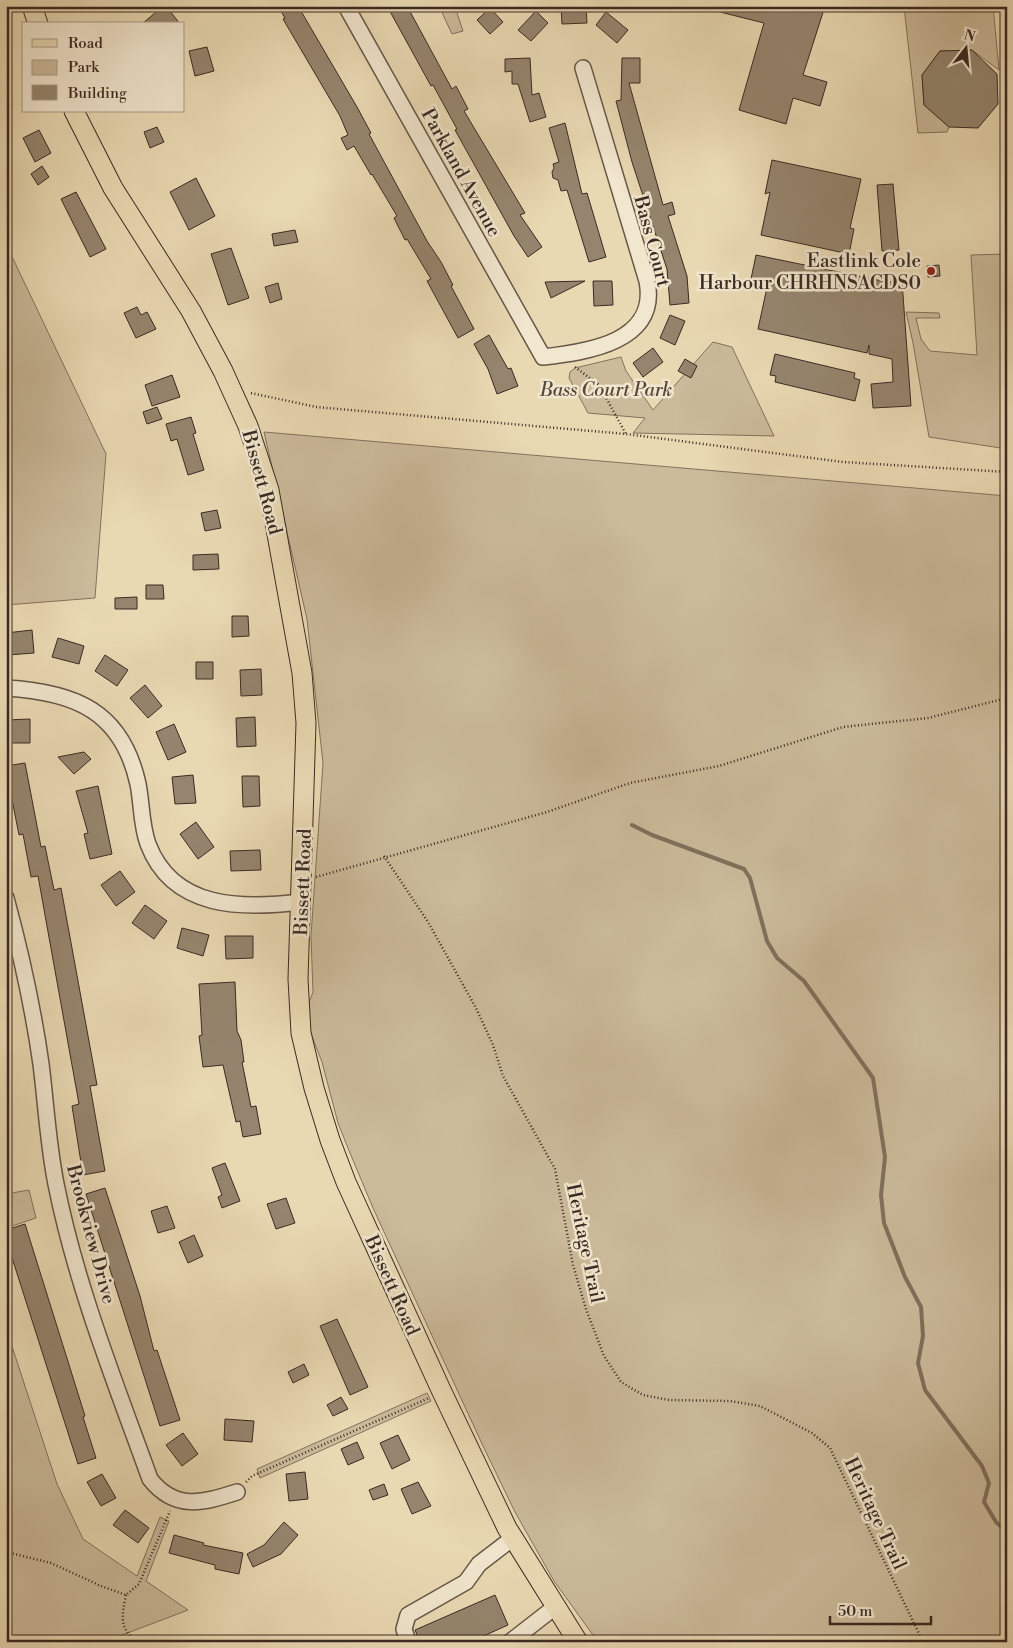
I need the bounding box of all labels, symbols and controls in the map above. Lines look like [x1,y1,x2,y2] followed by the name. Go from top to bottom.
[22,22,185,112] legend
[940,22,990,72] north arrow
[962,26,977,47] text: N
[68,34,103,53] text: Road
[68,58,100,77] text: Park
[67,84,127,103] text: Building
[416,104,506,241] street label: Parkland Avenue
[628,192,676,290] street label: Bass Court
[699,249,921,295] place label: Eastlink Cole Harbour CHRHNSACDS0
[925,265,937,277] marker: Eastlink Cole Harbour CHRHNSACDS0
[539,378,672,402] park label: Bass Court Park
[236,426,288,537] street label: Bissett Road
[289,828,317,937] street label: Bissett Road
[61,1161,121,1307] street label: Brookview Drive
[561,1181,609,1305] street label: Heritage Trail
[359,1231,425,1339] street label: Bissett Road
[839,1453,912,1574] street label: Heritage Trail
[830,1593,932,1625] scale bar
[838,1602,872,1621] text: 50 m

